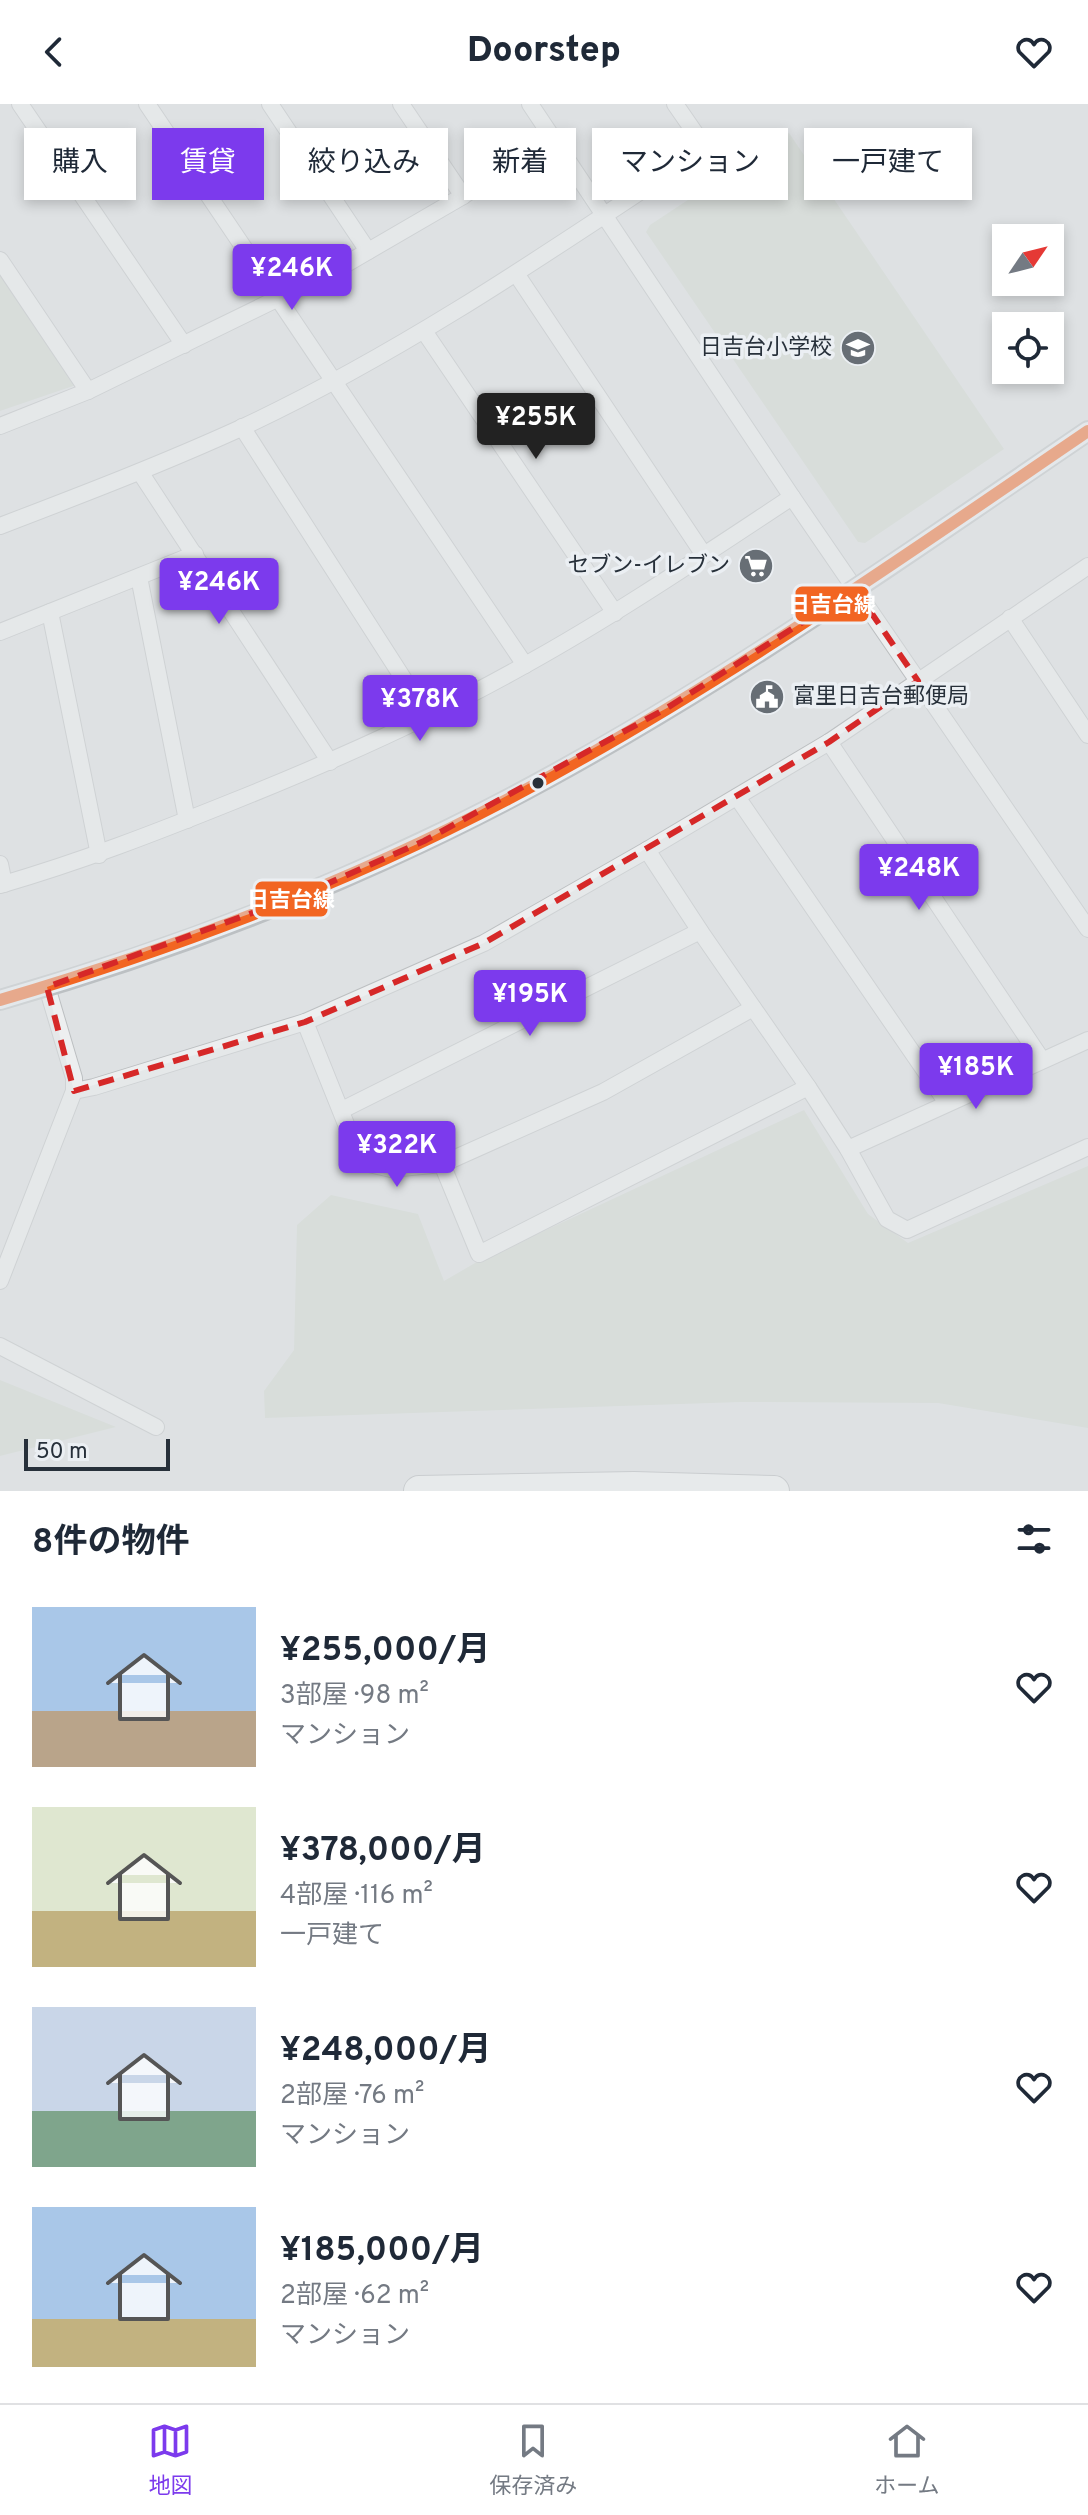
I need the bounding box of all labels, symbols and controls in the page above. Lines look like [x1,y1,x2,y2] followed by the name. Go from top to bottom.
[467,29,621,75] text: Doorstep
[32,30,76,74] icon: back
[1012,30,1056,74] icon: heart
[24,128,136,200] chip: 購入
[152,128,264,200] chip: 賃貸
[280,128,448,200] chip: 絞り込み
[464,128,576,200] chip: 新着
[592,128,788,200] chip: マンション
[804,128,972,200] chip: 一戸建て
[992,224,1064,296] north arrow
[992,224,1064,384] map controls
[236,244,348,312] pin: ¥246K
[251,253,333,286] text: ¥246K
[992,312,1064,384] button: locate
[839,329,877,367] school or university icon: 日吉台小学校
[700,335,832,362] place label: 日吉台小学校
[480,393,592,461] pin: ¥255K
[495,402,577,435] text: ¥255K
[737,547,775,585] supermarket icon: セブン-イレブン
[567,553,730,580] place label: セブン-イレブン
[163,558,275,626] pin: ¥246K
[178,567,260,600] text: ¥246K
[794,585,870,623] line badge: 日吉台線
[788,593,876,620] text: 日吉台線
[364,675,476,743] pin: ¥378K
[748,678,786,716] public building icon: 富里日吉台郵便局
[381,684,459,717] text: ¥378K
[793,684,969,711] place label: 富里日吉台郵便局
[530,775,546,791] unlabelled marker
[863,844,975,912] pin: ¥248K
[877,853,961,886] text: ¥248K
[254,880,329,918] line badge: 日吉台線
[247,888,335,915] text: 日吉台線
[474,970,586,1038] pin: ¥195K
[492,979,568,1012] text: ¥195K
[920,1043,1032,1111] pin: ¥185K
[938,1052,1014,1085] text: ¥185K
[341,1121,453,1189] pin: ¥322K
[356,1130,438,1163] text: ¥322K
[24,1435,170,1471] scale bar
[36,1439,88,1466] text: 50 m
[1012,1517,1056,1561] icon: filters
[32,1522,189,1565] text: 8件の物件
[280,1630,491,1673] text: ¥255,000/月
[96,1639,192,1735] icon: home
[1012,1665,1056,1709] icon: heart
[280,1680,429,1713] text: 3部屋 · 98 m²
[280,1720,410,1753] text: マンション
[280,1830,486,1873] text: ¥378,000/月
[96,1839,192,1935] icon: home
[1012,1865,1056,1909] icon: heart
[280,1880,433,1913] text: 4部屋 · 116 m²
[280,1920,384,1953] text: 一戸建て
[280,2030,491,2073] text: ¥248,000/月
[96,2039,192,2135] icon: home
[1012,2065,1056,2109] icon: heart
[280,2080,424,2113] text: 2部屋 · 76 m²
[280,2120,410,2153] text: マンション
[280,2230,484,2273] text: ¥185,000/月
[96,2239,192,2335] icon: home
[1012,2265,1056,2309] icon: heart
[280,2280,429,2313] text: 2部屋 · 62 m²
[280,2320,410,2353] text: マンション
[148,2419,192,2501] tab: 地図
[489,2419,577,2501] tab: 保存済み
[874,2419,940,2501] tab: ホーム

